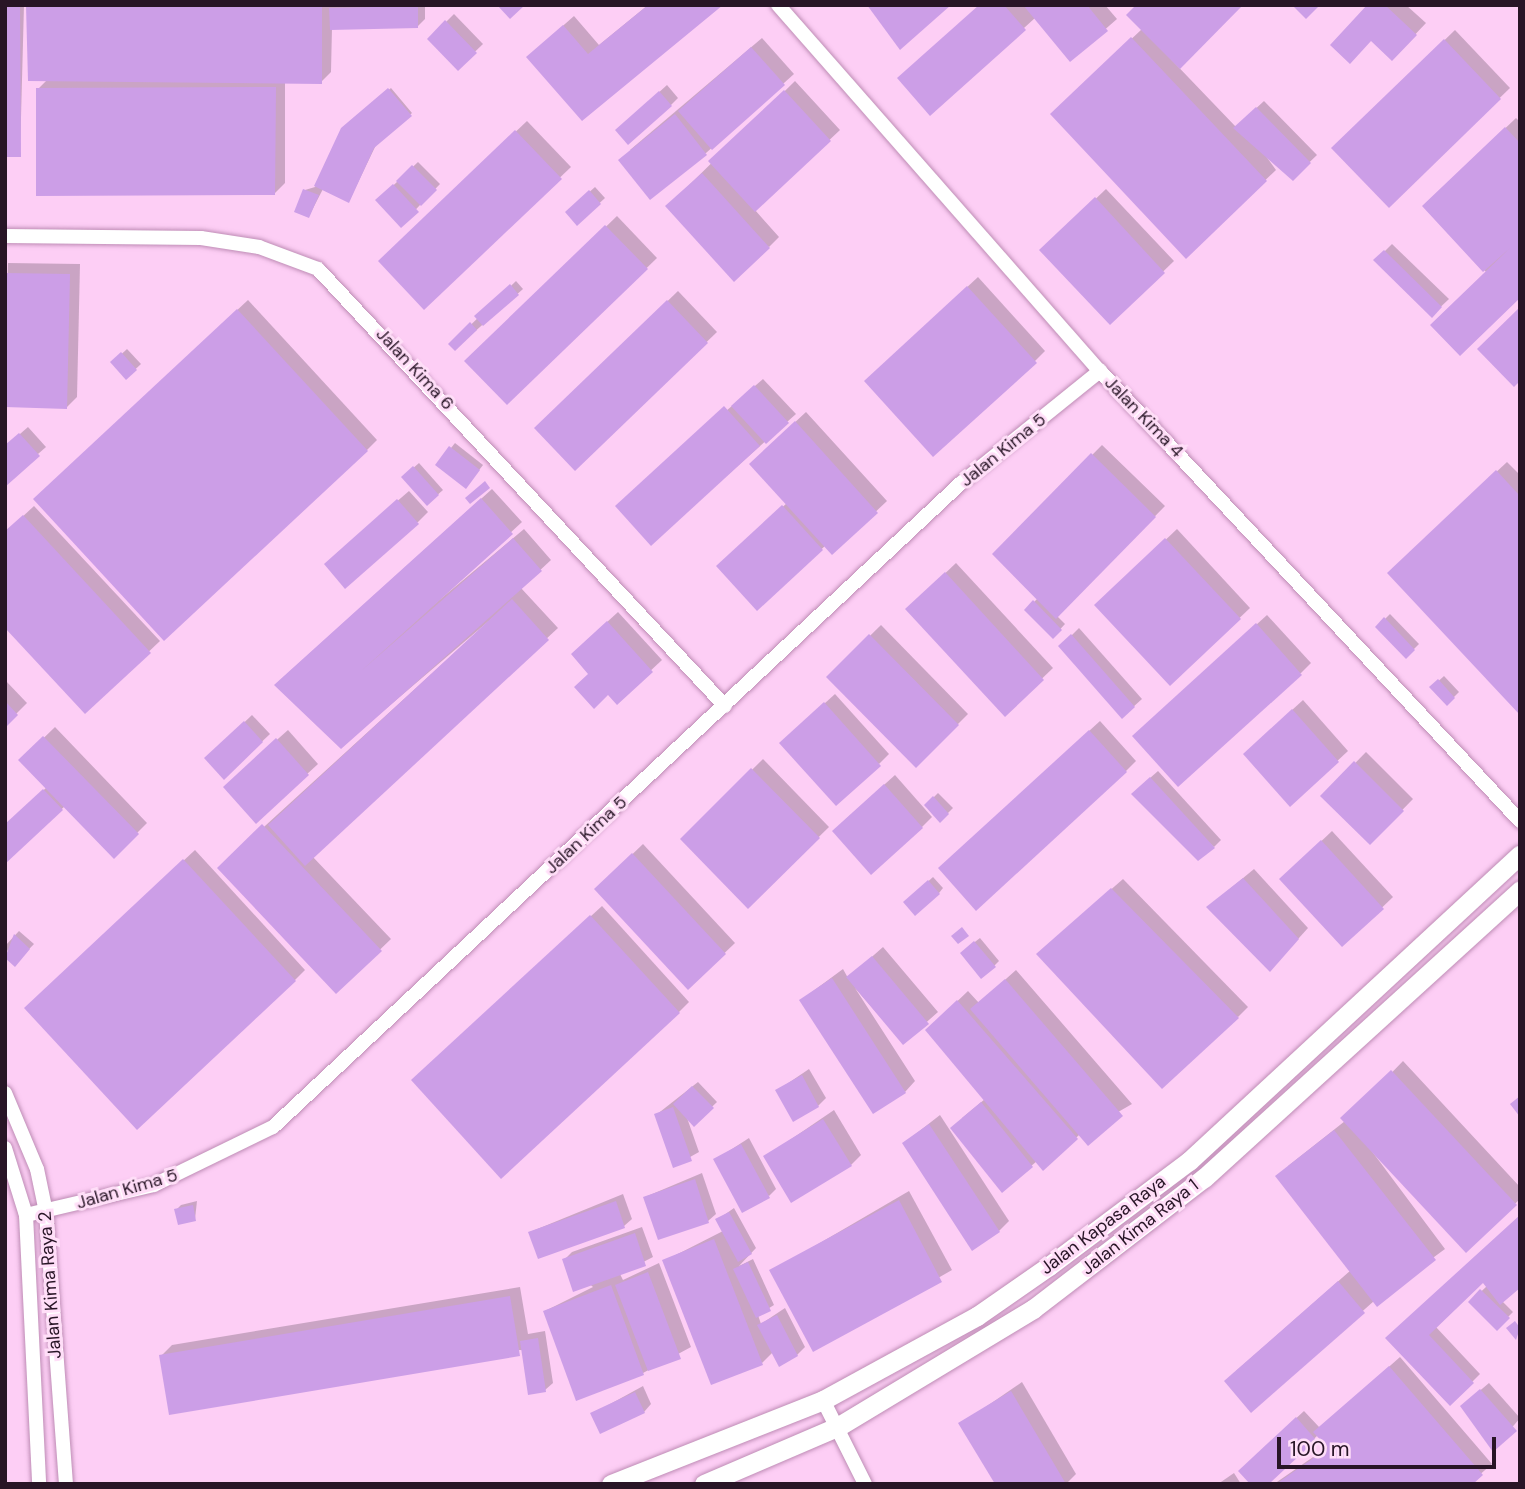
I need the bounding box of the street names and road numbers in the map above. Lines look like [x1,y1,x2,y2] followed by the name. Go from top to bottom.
[371,323,459,415] street label: Jalan Kima 6
[1100,372,1188,462] street label: Jalan Kima 4
[956,409,1050,491] street label: Jalan Kima 5
[541,792,631,878] street label: Jalan Kima 5
[74,1164,180,1214] street label: Jalan Kima 5
[1036,1171,1170,1279] street label: Jalan Kapasa Raya
[1077,1175,1203,1279] street label: Jalan Kima Raya 1
[34,1211,66,1359] street label: Jalan Kima Raya 2

